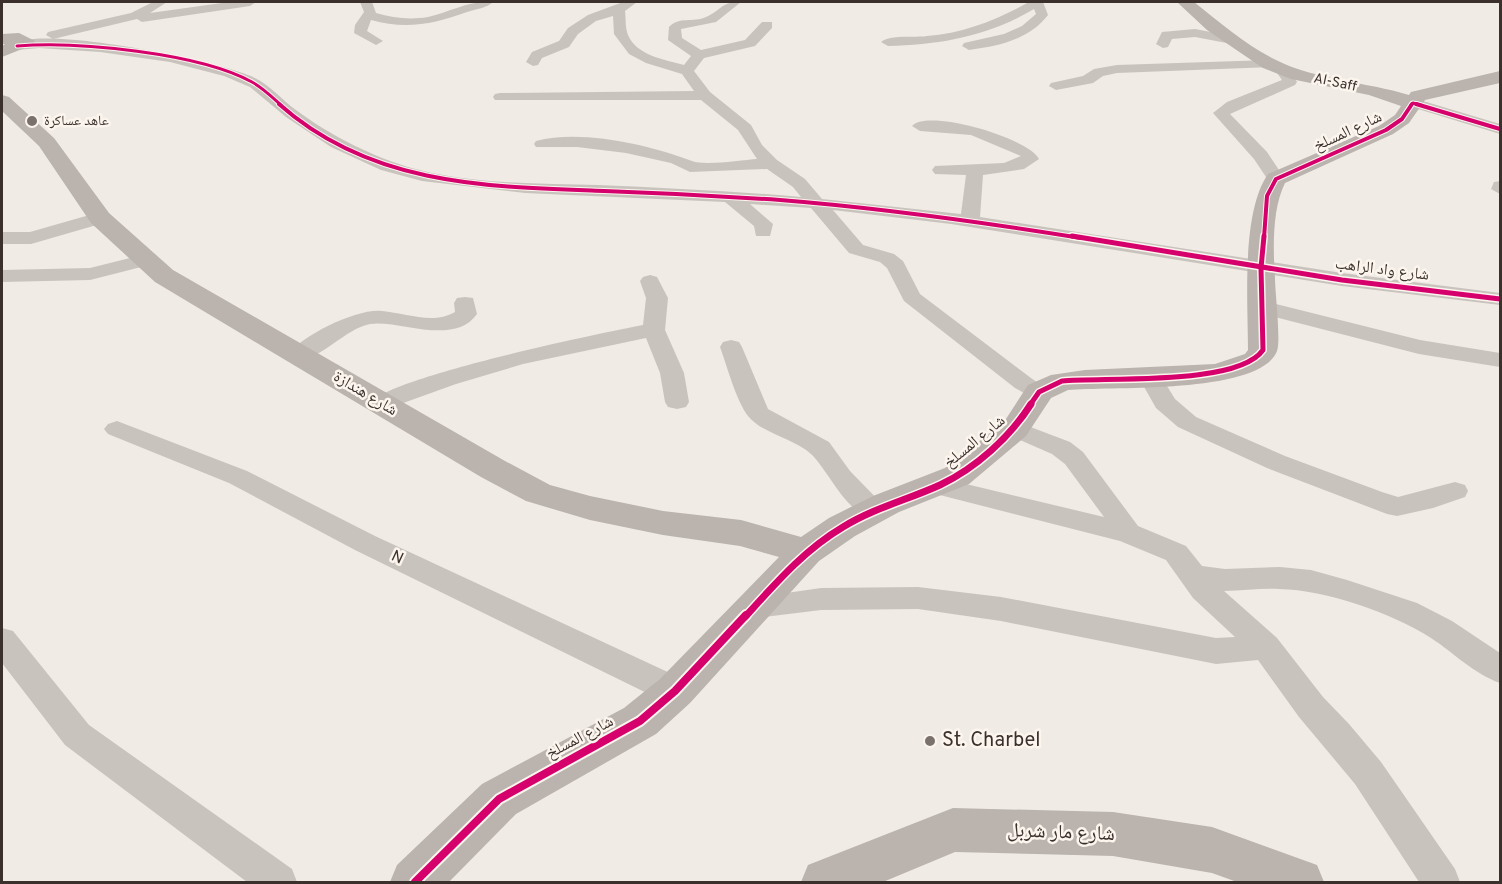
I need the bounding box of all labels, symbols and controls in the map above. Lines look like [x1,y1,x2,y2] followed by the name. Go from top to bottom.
[1312,70,1359,96] street label: Al-Saff
[1311,107,1385,157] street label: شارع المسلخ
[44,113,109,130] place label: عاهد عساكرة
[25,114,39,128] marker: عاهد عساكرة
[1334,254,1430,286] street label: شارع واد الراهب
[329,367,401,421] street label: شارع هندازة
[940,411,1010,473] street label: شارع المسلخ
[388,547,406,569] street label: N
[543,712,617,764] street label: شارع المسلخ
[942,728,1040,754] place label: St. Charbel
[923,734,937,748] marker: St. Charbel
[1007,818,1115,848] street label: شارع مار شربل

